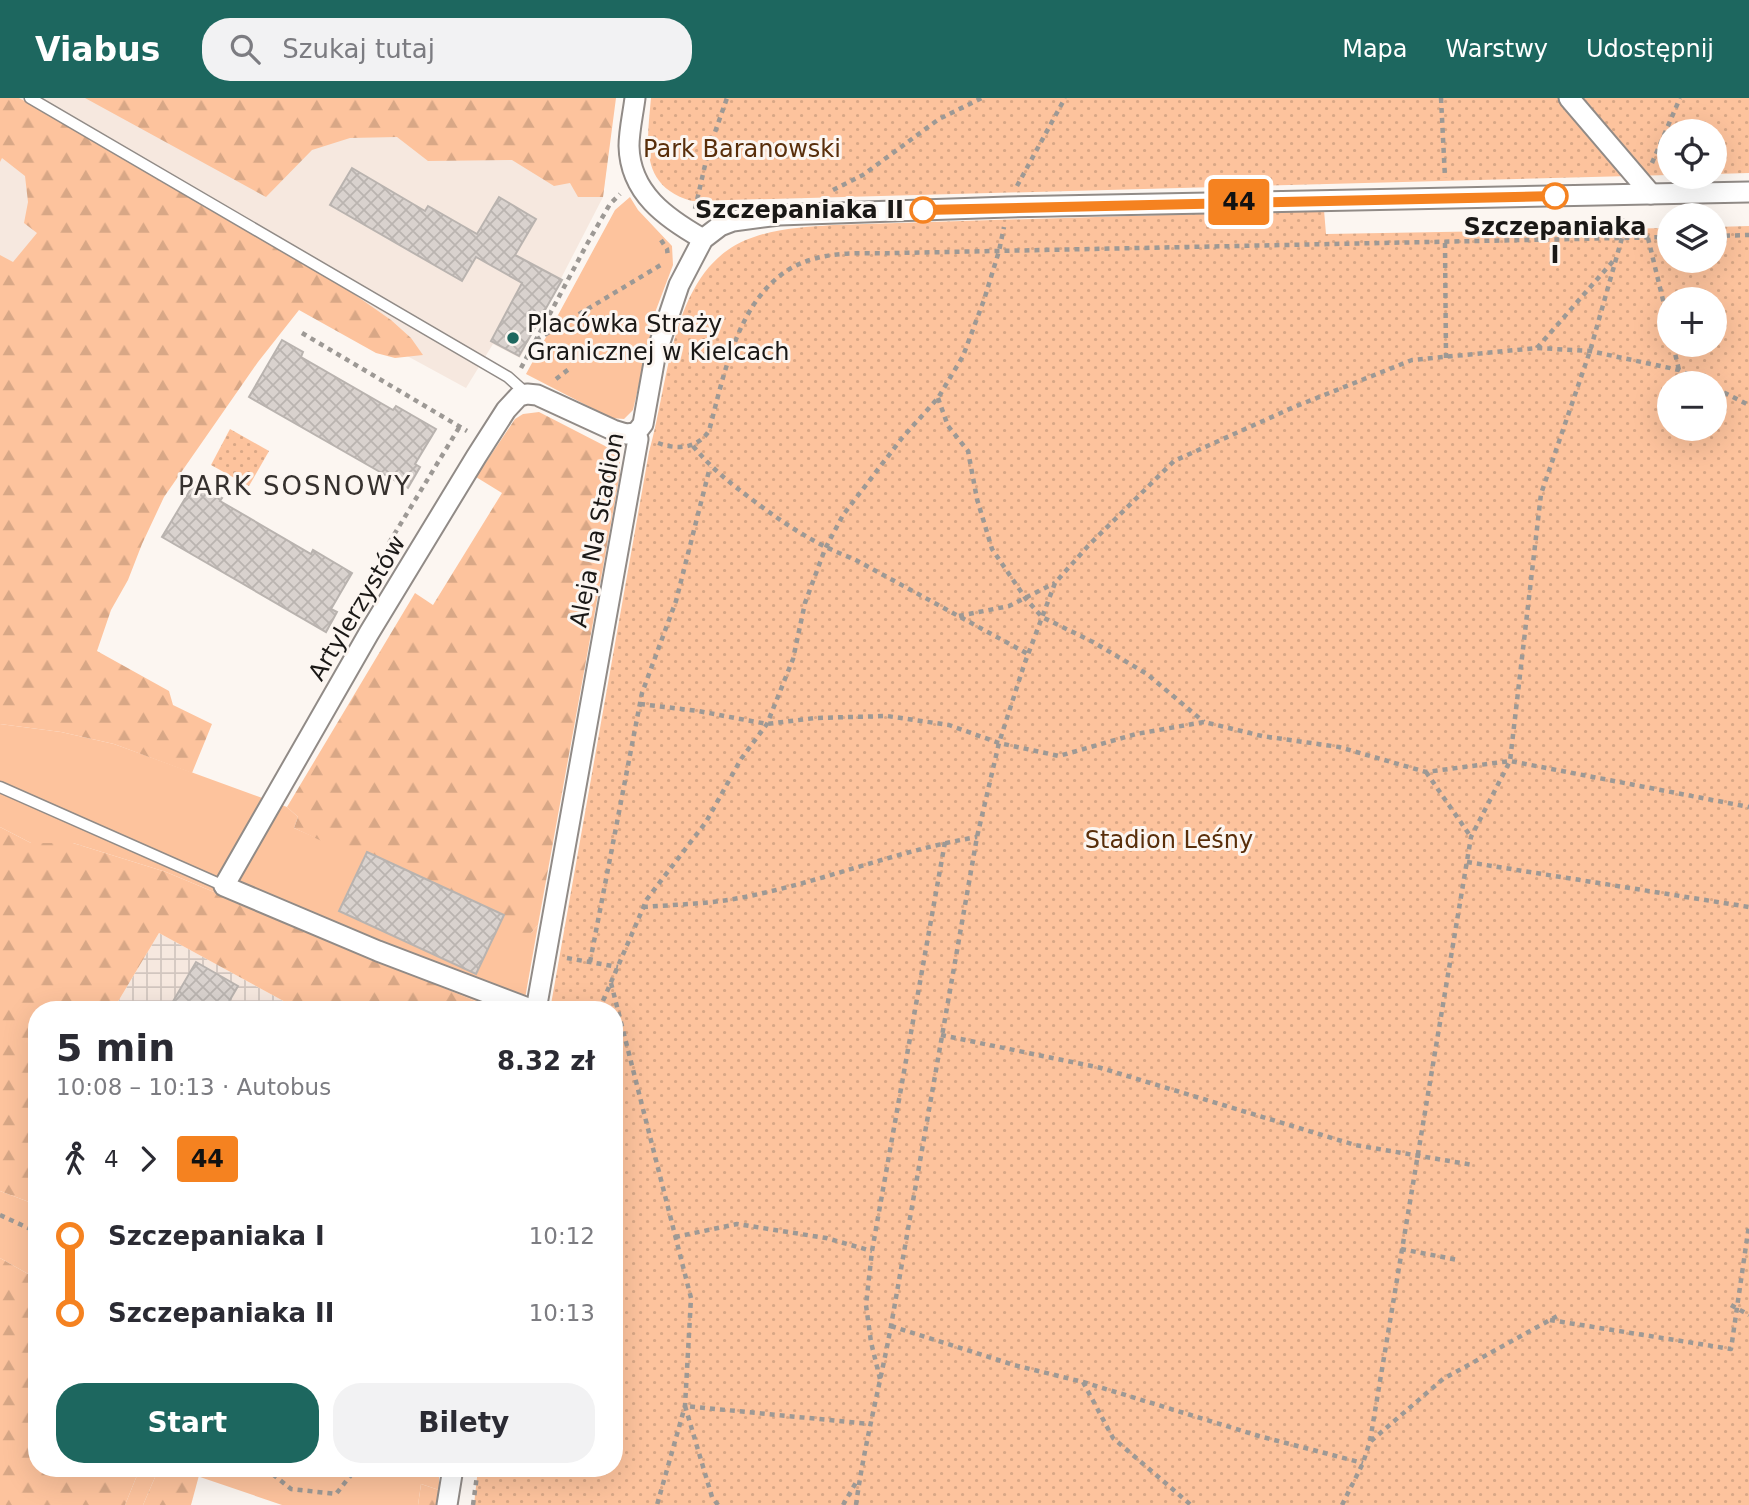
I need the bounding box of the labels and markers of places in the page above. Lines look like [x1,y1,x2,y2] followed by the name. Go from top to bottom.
[1542,183,1568,209] marker: Szczepaniaka I
[695,196,904,224] place label: Szczepaniaka II
[910,197,936,223] marker: Szczepaniaka II
[1464,213,1646,269] place label: Szczepaniaka I
[527,310,790,366] place label: Placówka Straży Granicznej w Kielcach
[505,330,521,346] marker: Placówka Straży Granicznej w Kielcach

